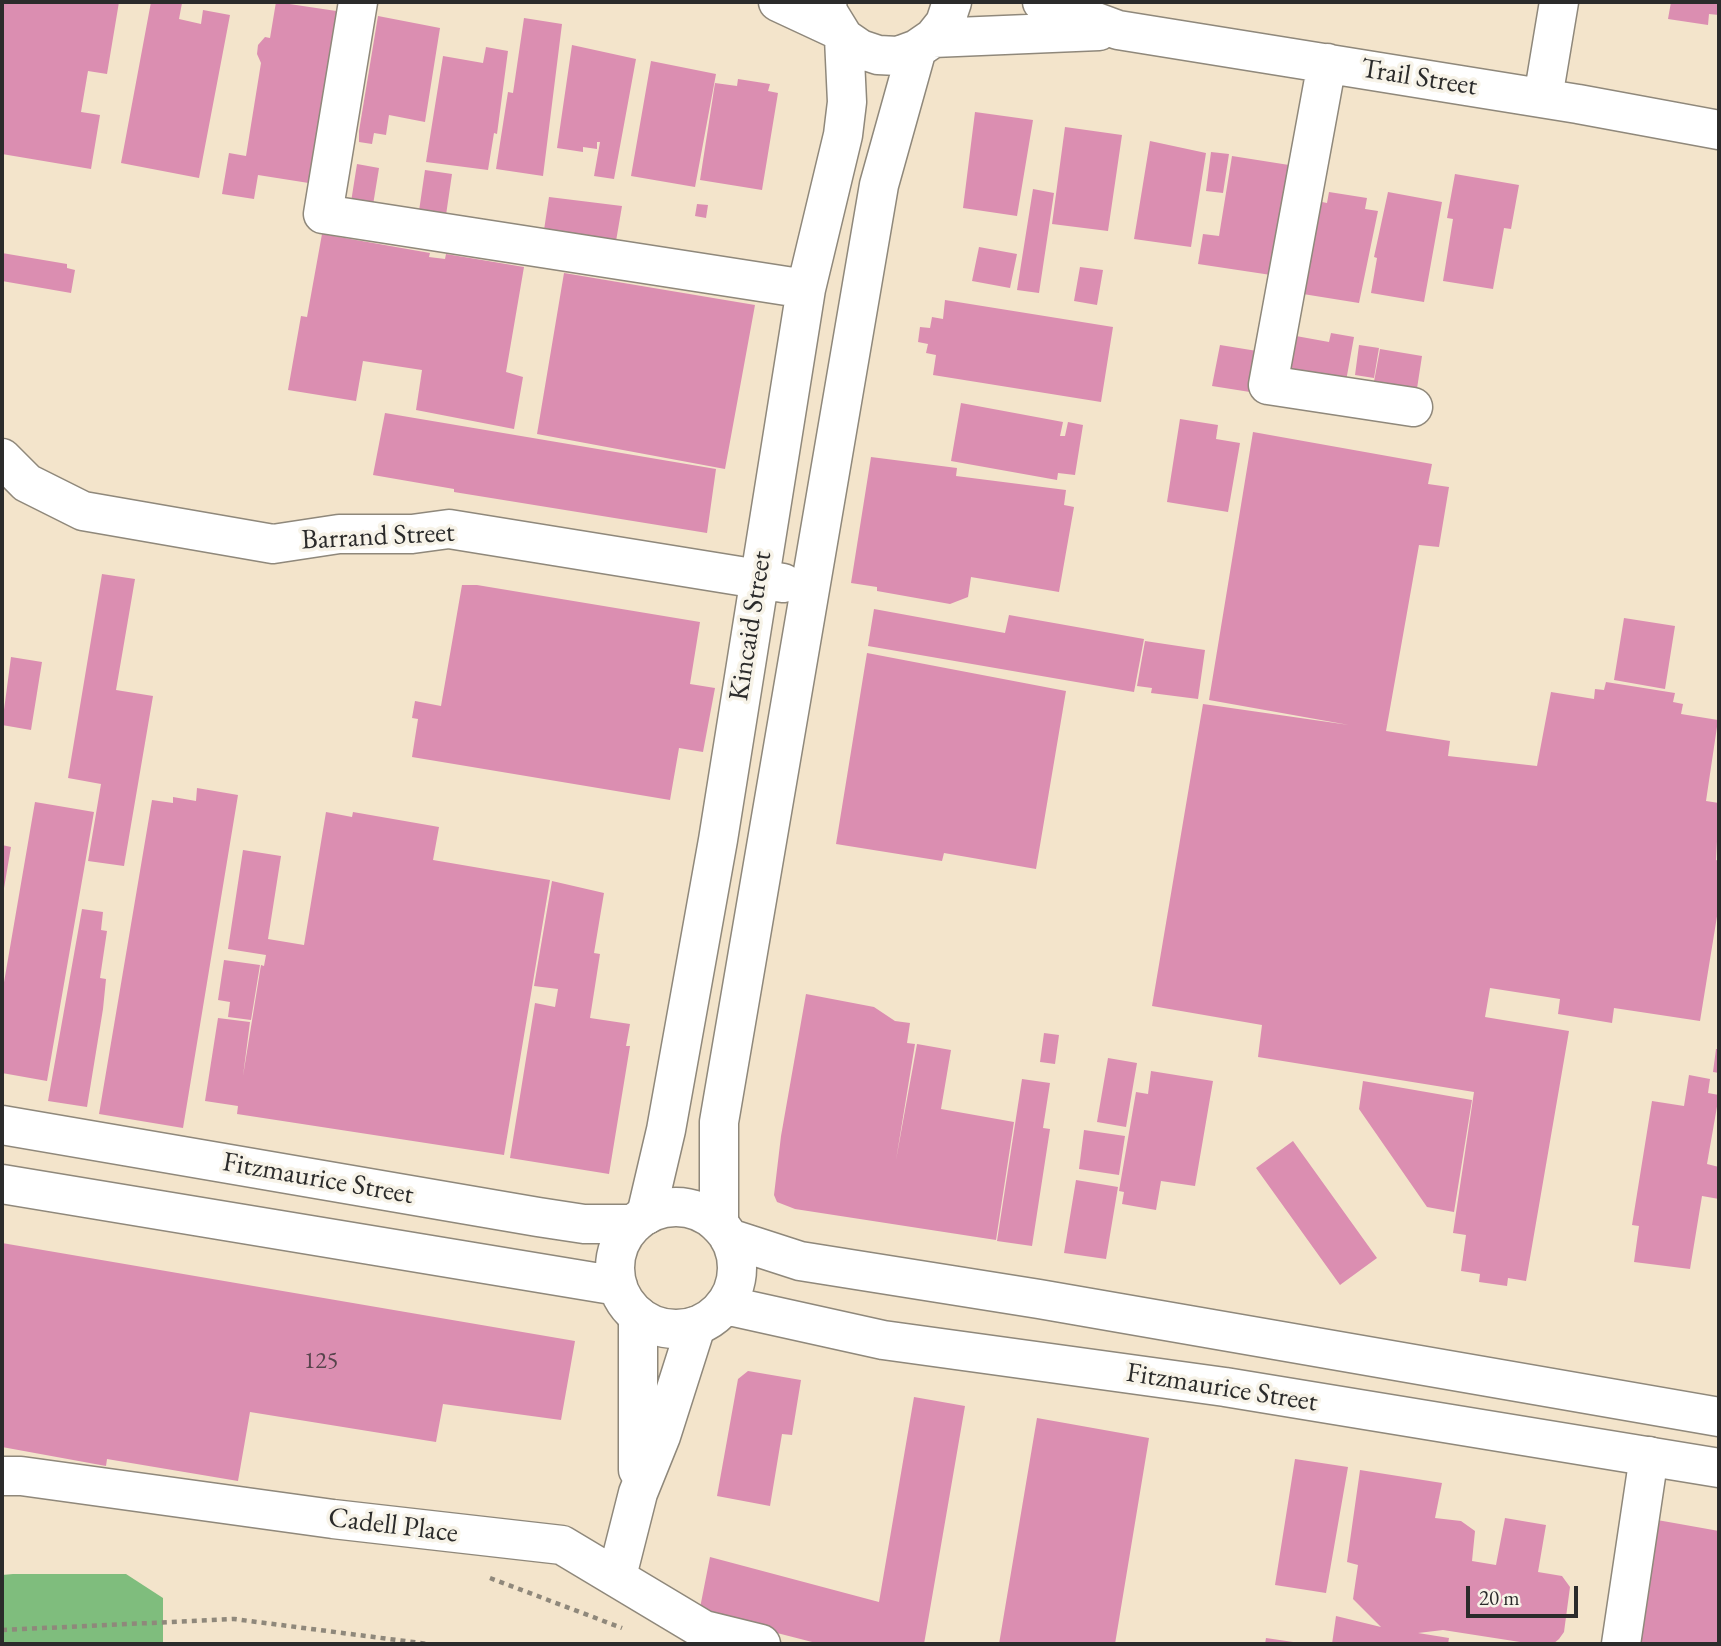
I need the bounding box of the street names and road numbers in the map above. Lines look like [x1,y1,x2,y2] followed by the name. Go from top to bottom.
[1359,52,1479,104] street label: Trail Street
[300,516,456,558] street label: Barrand Street
[723,549,779,703] street label: Kincaid Street
[220,1146,416,1212] street label: Fitzmaurice Street
[1124,1356,1320,1420] street label: Fitzmaurice Street
[326,1501,460,1551] street label: Cadell Place

